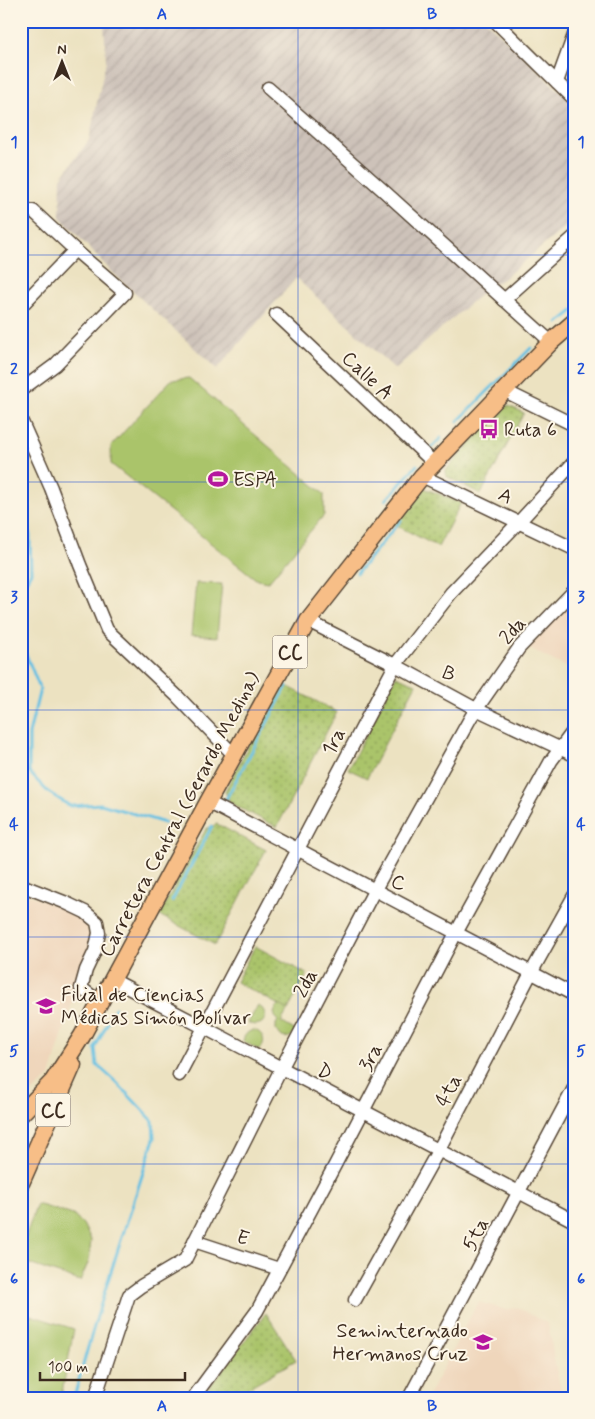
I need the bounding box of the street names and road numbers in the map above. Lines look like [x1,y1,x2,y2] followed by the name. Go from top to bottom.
[335,345,399,407] street label: Calle A
[494,481,517,511] street label: A
[494,611,533,651] street label: 2da
[272,636,308,669] road number: CC
[436,659,460,689] street label: B
[93,667,267,962] street label: Carretera Central (Gerardo Medina)
[316,723,353,760] street label: 1ra
[386,868,411,899] street label: C
[288,965,325,1003] street label: 2da
[353,1039,390,1076] street label: 3ra
[312,1057,337,1087] street label: D
[430,1070,469,1112] street label: 4ta
[36,1094,70,1126] road number: CC
[457,1214,496,1256] street label: 5ta
[233,1224,252,1253] street label: E

